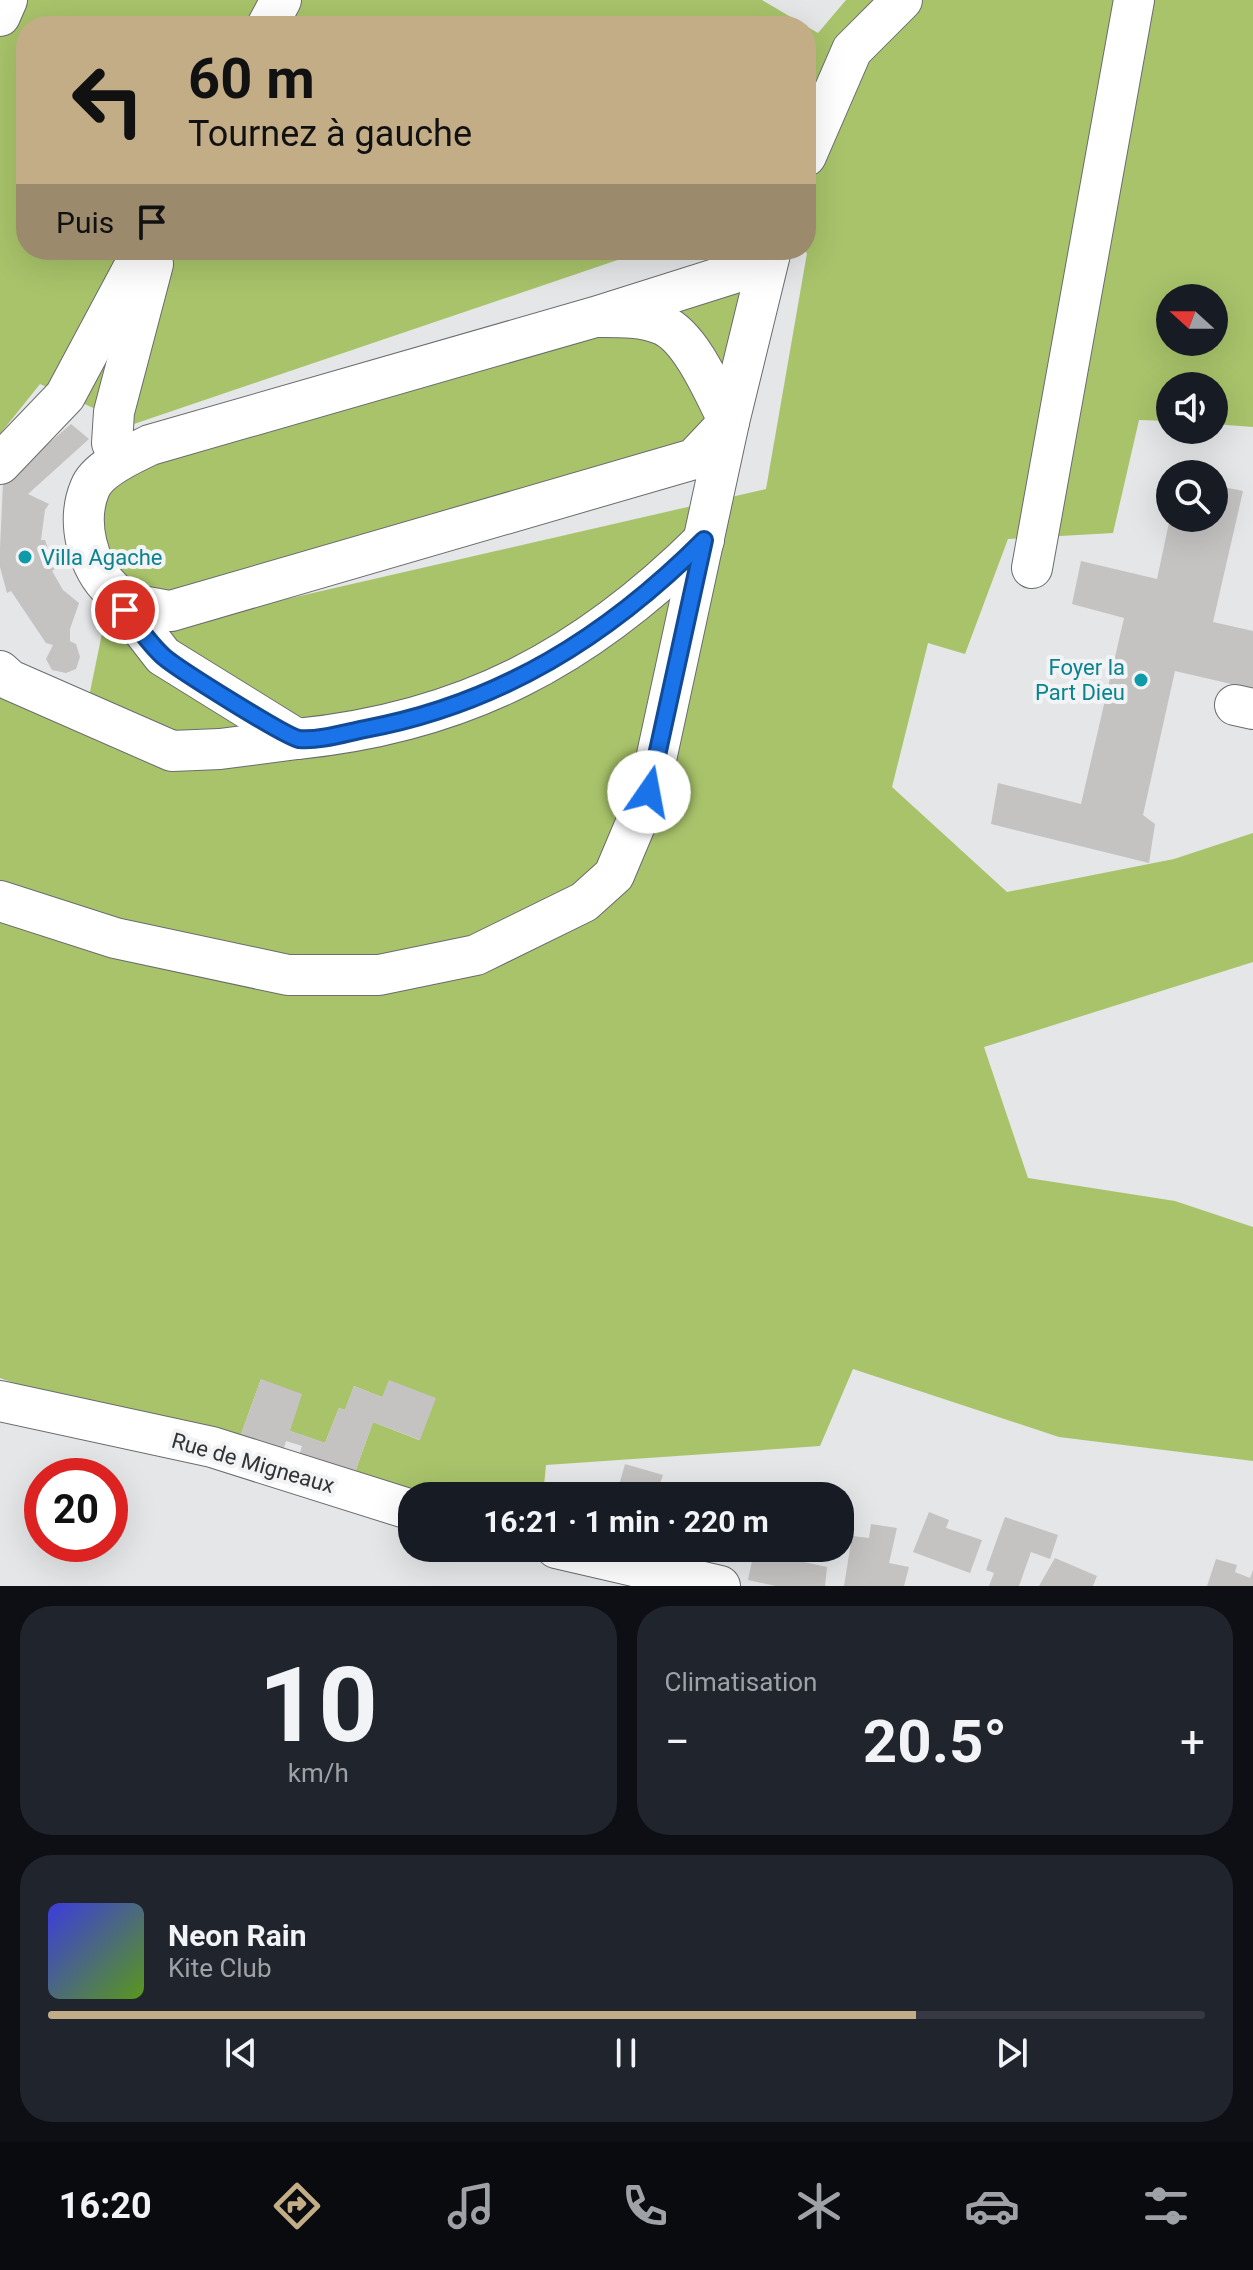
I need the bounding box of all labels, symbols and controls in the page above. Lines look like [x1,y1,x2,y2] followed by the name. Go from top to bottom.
[188,46,315,112] text: 60 m
[56,48,160,152] icon: left
[188,113,472,155] text: Tournez à gauche
[130,200,174,244] icon: arrive
[56,205,114,240] text: Puis
[1156,284,1228,356] north arrow
[1156,284,1228,532] map controls
[1156,372,1228,444] button: sound
[1156,460,1228,532] button: search
[41,545,162,570] place label: Villa Agache
[16,548,34,566] marker: Villa Agache
[91,576,159,644] pin
[103,588,147,632] icon: arrive
[1035,655,1125,705] place label: Foyer la Part Dieu
[1132,671,1150,689] marker: Foyer la Part Dieu
[607,750,691,834] position arrow
[169,1428,337,1498] street label: Rue de Migneaux
[24,1458,128,1562] speed limit sign: 20
[483,1504,769,1539] text: 16:21 · 1 min · 220 m
[259,1645,378,1766] text: 10
[665,1667,817,1697] text: Climatisation
[863,1706,1007,1777] text: 20.5°
[665,1716,690,1768] text: −
[1180,1716,1205,1768] text: +
[288,1758,349,1788] text: km/h
[168,1918,307,1953] text: Neon Rain
[168,1953,272,1983] text: Kite Club
[219,2031,263,2075] icon: previous
[604,2031,648,2075] icon: pause
[990,2031,1034,2075] icon: next
[269,2178,325,2234] icon: directions
[443,2178,499,2234] icon: music
[617,2178,673,2234] icon: phone
[791,2178,847,2234] icon: climate
[964,2178,1020,2234] icon: car
[1138,2178,1194,2234] icon: filters
[59,2185,152,2227] text: 16:20

